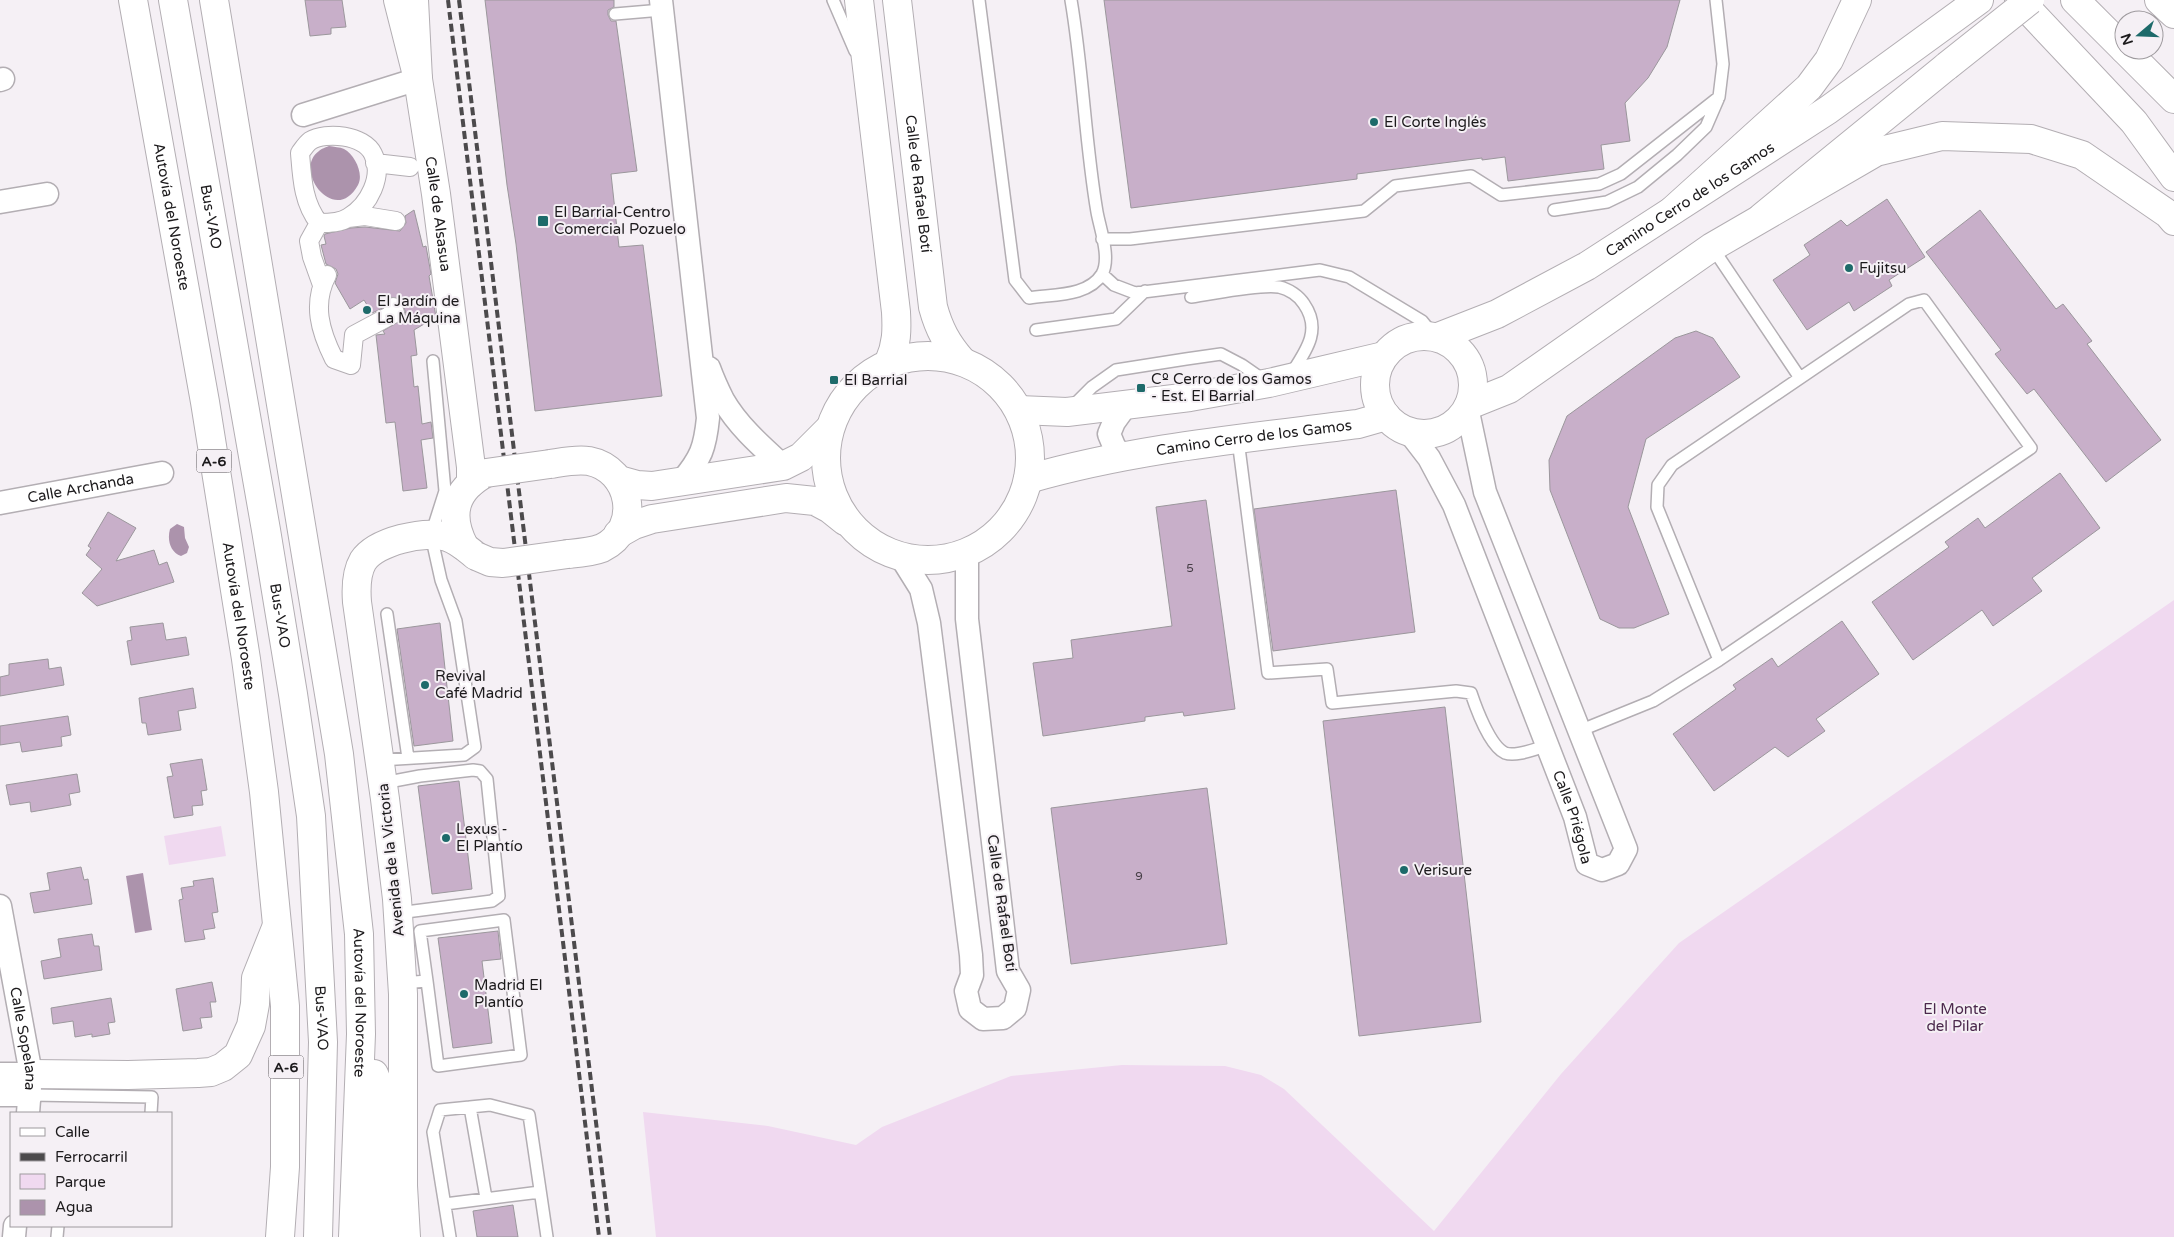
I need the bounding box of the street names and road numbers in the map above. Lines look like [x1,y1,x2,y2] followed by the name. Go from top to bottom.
[902,114,936,254] street label: Calle de Rafael Botí
[1602,138,1778,261] street label: Camino Cerro de los Gamos
[150,141,194,292] street label: Autovía del Noroeste
[421,155,455,273] street label: Calle de Alsasua
[197,183,226,250] street label: Bus-VAO
[1155,416,1353,460] street label: Camino Cerro de los Gamos
[196,450,232,472] road number: A-6
[26,469,135,507] street label: Calle Archanda
[218,540,259,691] street label: Autovía del Noroeste
[266,582,294,649] street label: Bus-VAO
[1549,768,1596,866] street label: Calle Priégola
[374,782,408,938] street label: Avenida de la Victoria
[983,833,1021,973] street label: Calle de Rafael Botí
[349,927,370,1078] street label: Autovía del Noroeste
[311,985,332,1051] street label: Bus-VAO
[6,986,40,1091] street label: Calle Sopelana
[268,1056,304,1078] road number: A-6

